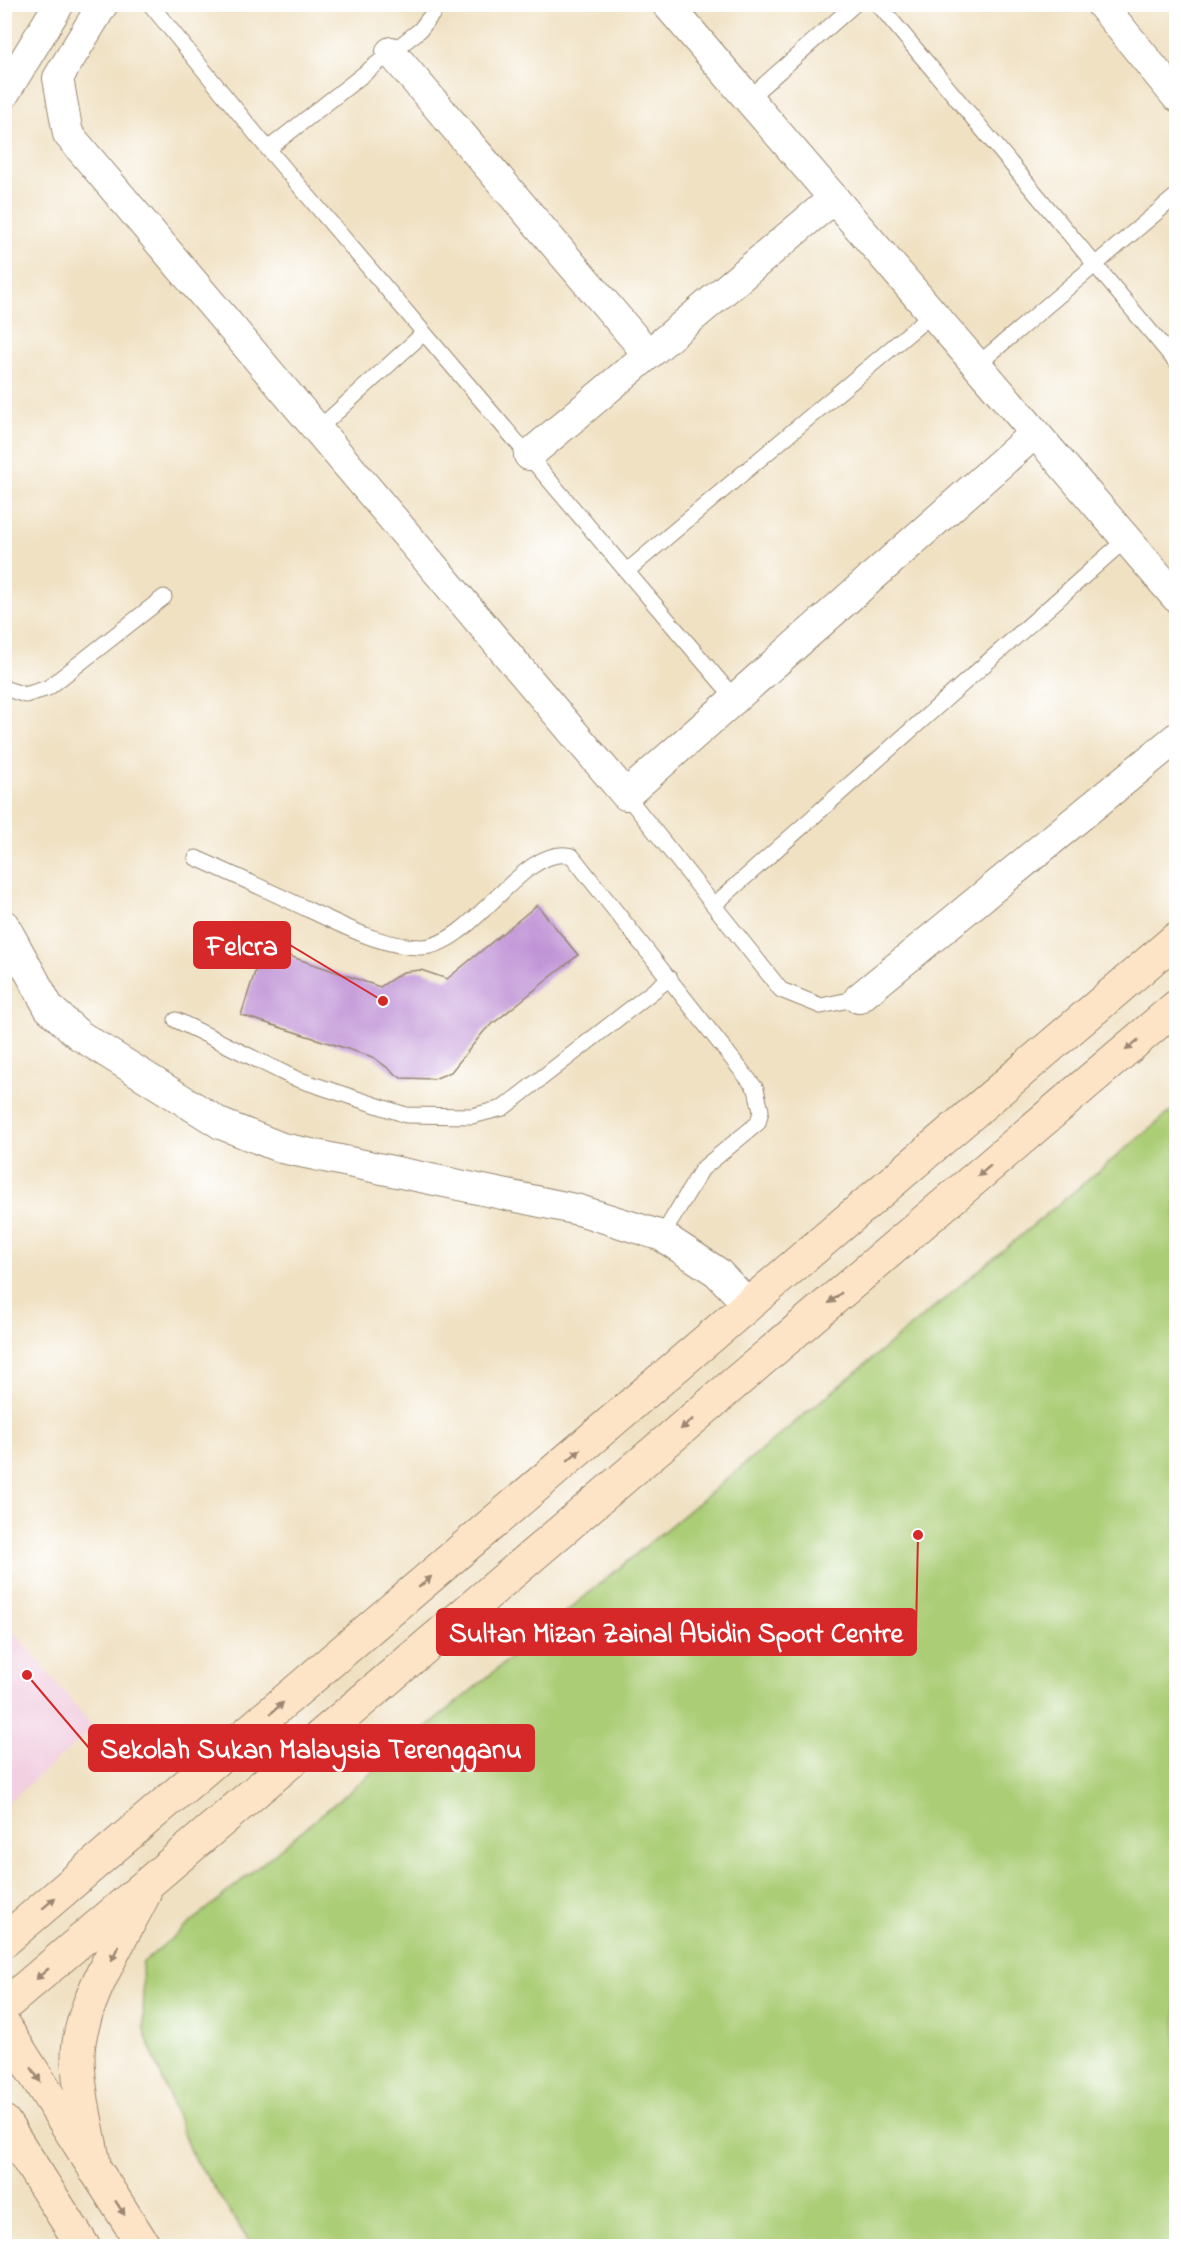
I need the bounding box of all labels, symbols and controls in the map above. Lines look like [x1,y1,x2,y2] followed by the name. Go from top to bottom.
[194,922,290,968] callout: Felcra
[204,928,278,969] text: Felcra
[1125,1038,1140,1051] one-way arrow
[976,1165,992,1178] one-way arrow
[828,1291,843,1304] one-way arrow
[679,1418,695,1431] one-way arrow
[566,1449,581,1462] one-way arrow
[417,1575,433,1588] one-way arrow
[437,1609,916,1655] callout: Sultan Mizan Zainal Abidin Sport Centre
[449,1615,905,1656] text: Sultan Mizan Zainal Abidin Sport Centre
[269,1702,285,1715] one-way arrow
[89,1725,534,1771] callout: Sekolah Sukan Malaysia Terengganu
[100,1731,522,1773] text: Sekolah Sukan Malaysia Terengganu
[41,1897,56,1910] one-way arrow
[110,1944,120,1961] one-way arrow
[35,1967,50,1980] one-way arrow
[30,2067,41,2084] one-way arrow
[114,2200,125,2217] one-way arrow

